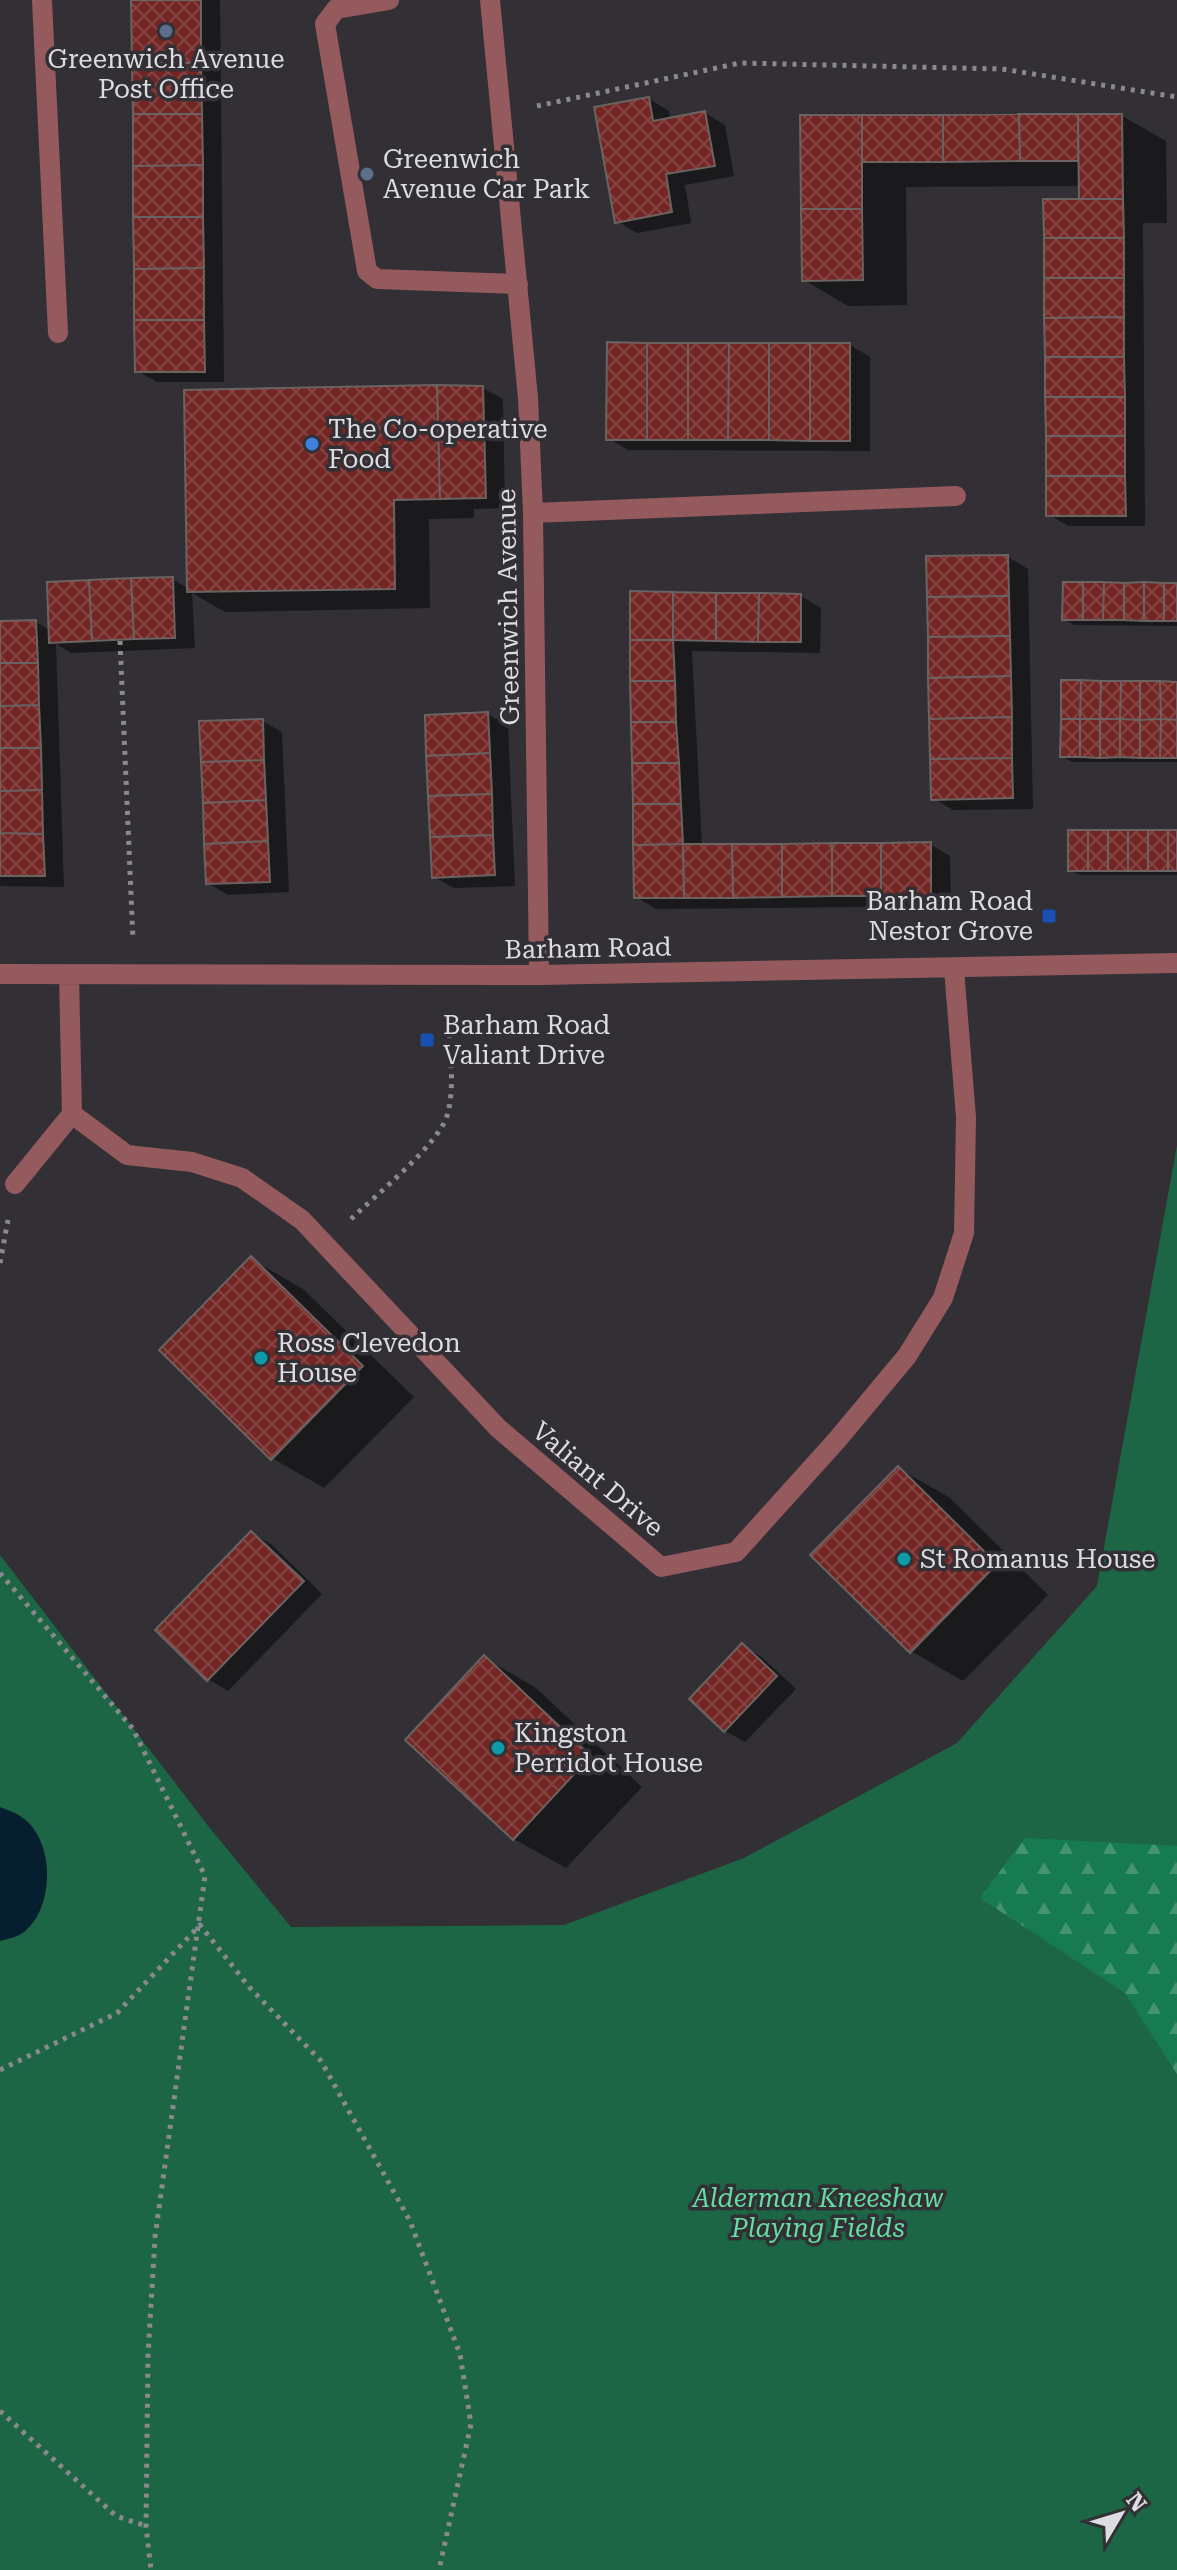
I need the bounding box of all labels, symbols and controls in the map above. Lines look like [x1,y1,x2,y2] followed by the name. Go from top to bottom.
[157,22,175,40] marker: Greenwich Avenue Post Office
[48,44,284,104] place label: Greenwich Avenue Post Office
[383,144,590,204] place label: Greenwich Avenue Car Park
[358,165,376,183] marker: Greenwich Avenue Car Park
[328,414,548,474] place label: The Co-operative Food
[303,435,321,453] marker: The Co-operative Food
[491,488,525,726] street label: Greenwich Avenue
[866,886,1033,946] place label: Barham Road Nestor Grove
[1040,907,1058,925] marker: Barham Road Nestor Grove
[504,932,672,964] street label: Barham Road
[443,1010,610,1070] place label: Barham Road Valiant Drive
[418,1031,436,1049] marker: Barham Road Valiant Drive
[277,1328,461,1388] place label: Ross Clevedon House
[252,1349,270,1367] marker: Ross Clevedon House
[526,1415,670,1543] street label: Valiant Drive
[920,1544,1156,1574] place label: St Romanus House
[895,1550,913,1568] marker: St Romanus House
[514,1718,703,1778] place label: Kingston Perridot House
[489,1739,507,1757] marker: Kingston Perridot House
[691,2183,944,2243] park label: Alderman Kneeshaw Playing Fields
[1081,2474,1161,2554] north arrow
[1121,2488,1151,2516] text: N

